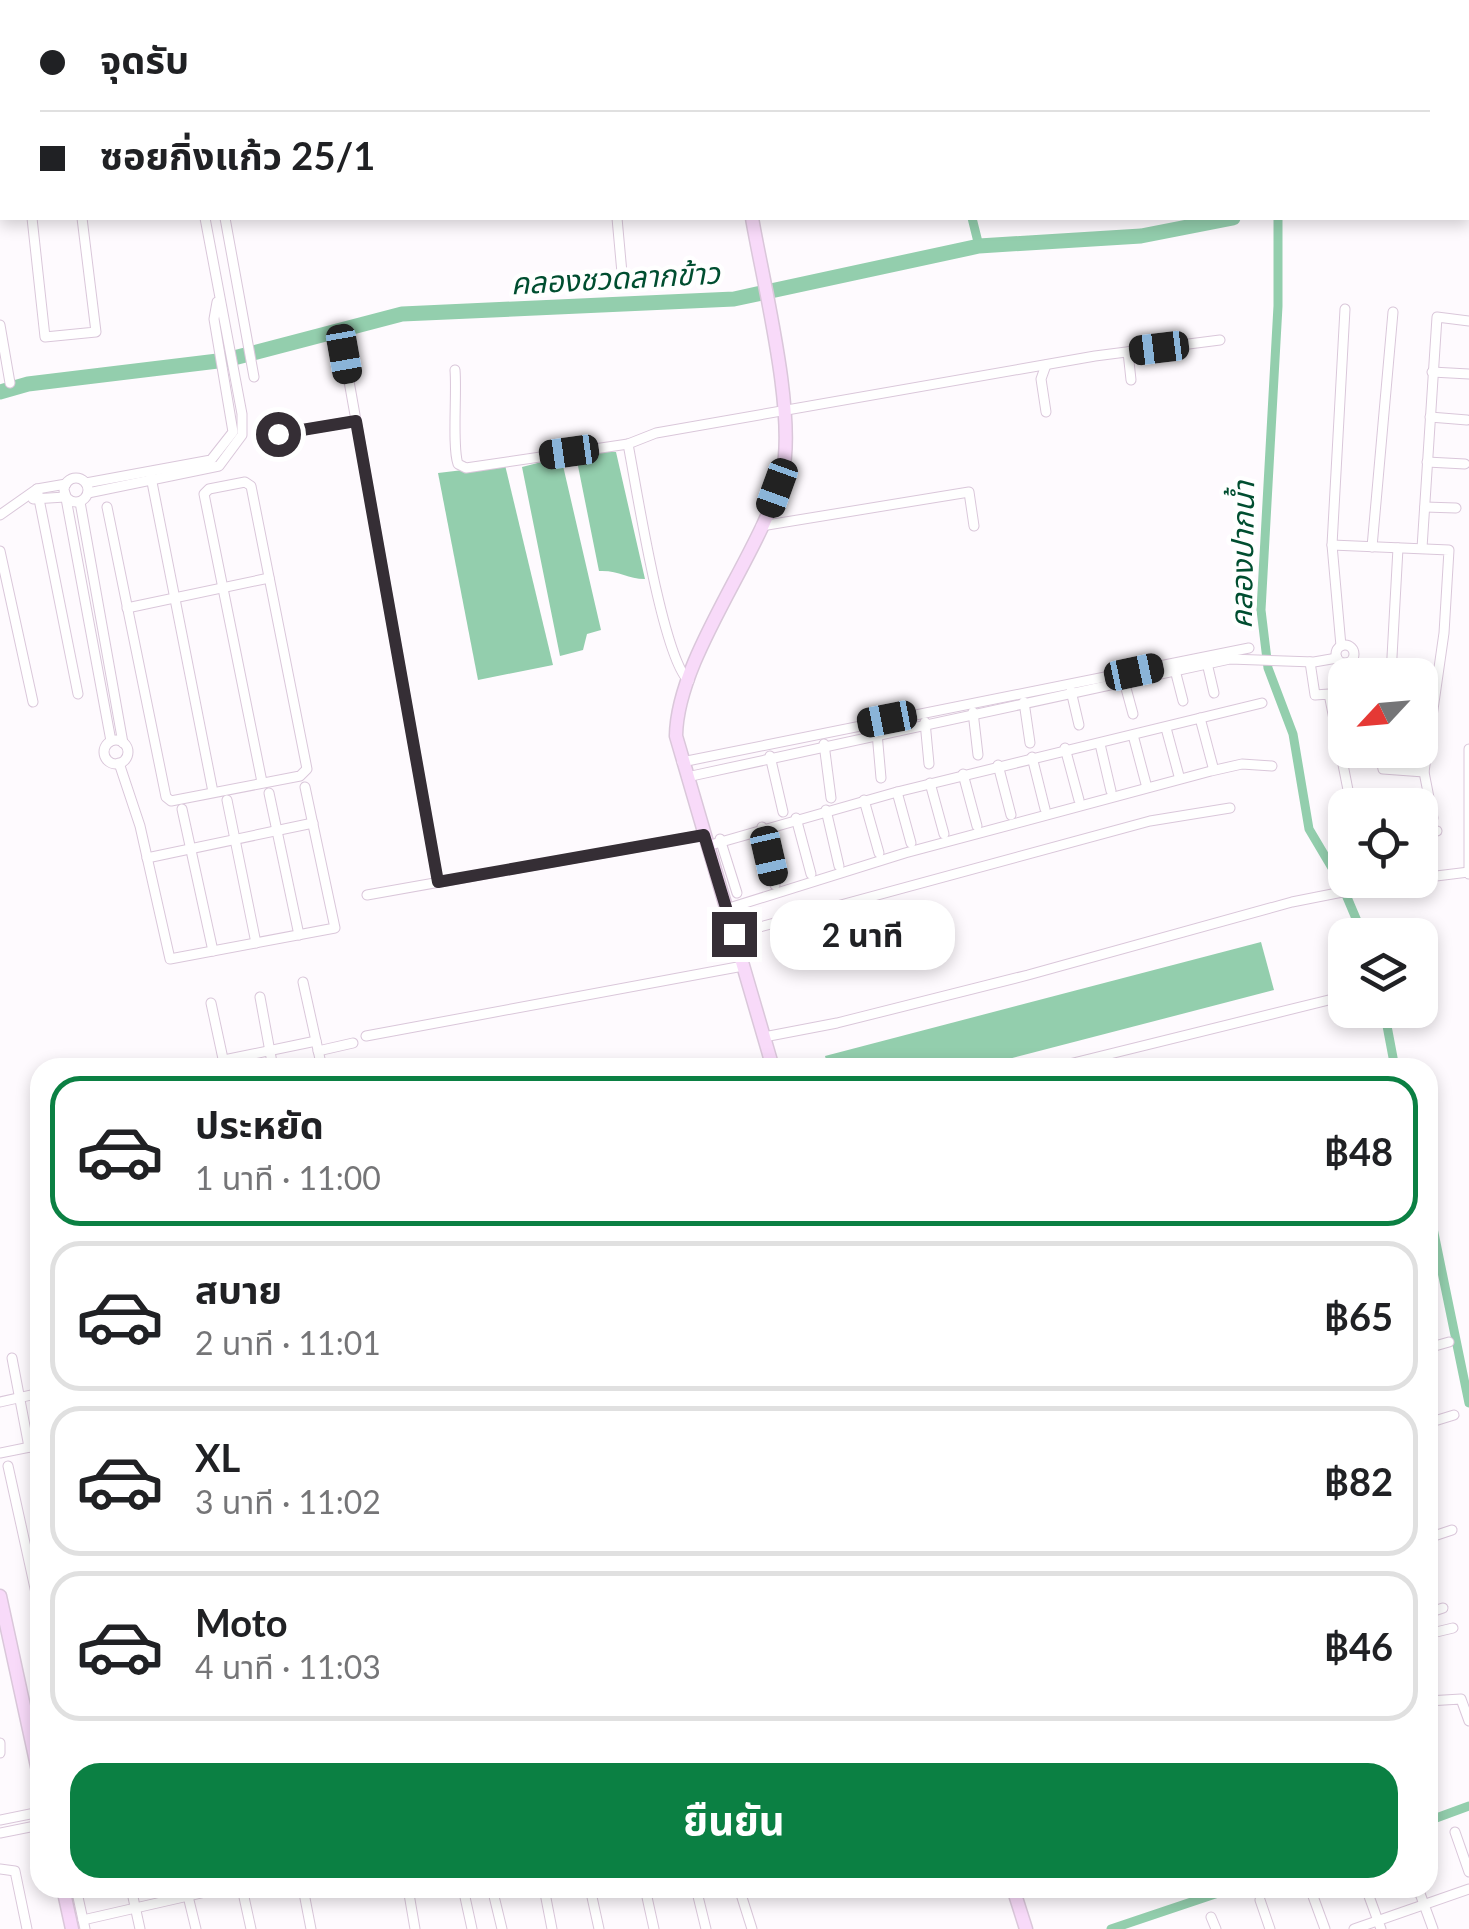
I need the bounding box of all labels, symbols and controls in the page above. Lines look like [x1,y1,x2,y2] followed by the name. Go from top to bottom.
[100,36,189,82] text: จุดรับ
[100,132,375,178] text: ซอยกิ่งแก้ว 25/1
[510,253,722,300] water label: คลองชวดลากข้าว
[324,322,364,386] car
[1127,329,1191,367] car
[256,412,301,457] route start
[537,433,601,471] car
[753,455,801,521] car
[1221,479,1260,629] water label: คลองปากน้ำ
[1102,651,1166,693] car
[1328,658,1438,768] north arrow
[1328,658,1438,1028] map controls
[855,699,919,739] car
[1328,788,1438,898] button: locate
[748,823,790,889] car
[769,899,954,969] callout: 2 นาที
[712,912,757,957] route end
[822,915,903,954] text: 2 นาที
[1328,918,1438,1028] button: layers
[195,1101,324,1147] text: ประหยัด
[75,1106,165,1196] icon: car
[1323,1128,1393,1174] text: ฿48
[195,1158,381,1197] text: 1 นาที · 11:00
[195,1266,282,1312] text: สบาย
[75,1271,165,1361] icon: car
[1323,1293,1393,1339] text: ฿65
[195,1323,381,1362] text: 2 นาที · 11:01
[195,1434,240,1480] text: XL
[75,1436,165,1526] icon: car
[1323,1458,1393,1504] text: ฿82
[195,1482,381,1521] text: 3 นาที · 11:02
[195,1599,288,1645] text: Moto
[75,1601,165,1691] icon: car
[1323,1623,1393,1669] text: ฿46
[195,1647,381,1686] text: 4 นาที · 11:03
[70,1763,1398,1878] button: ยืนยัน

